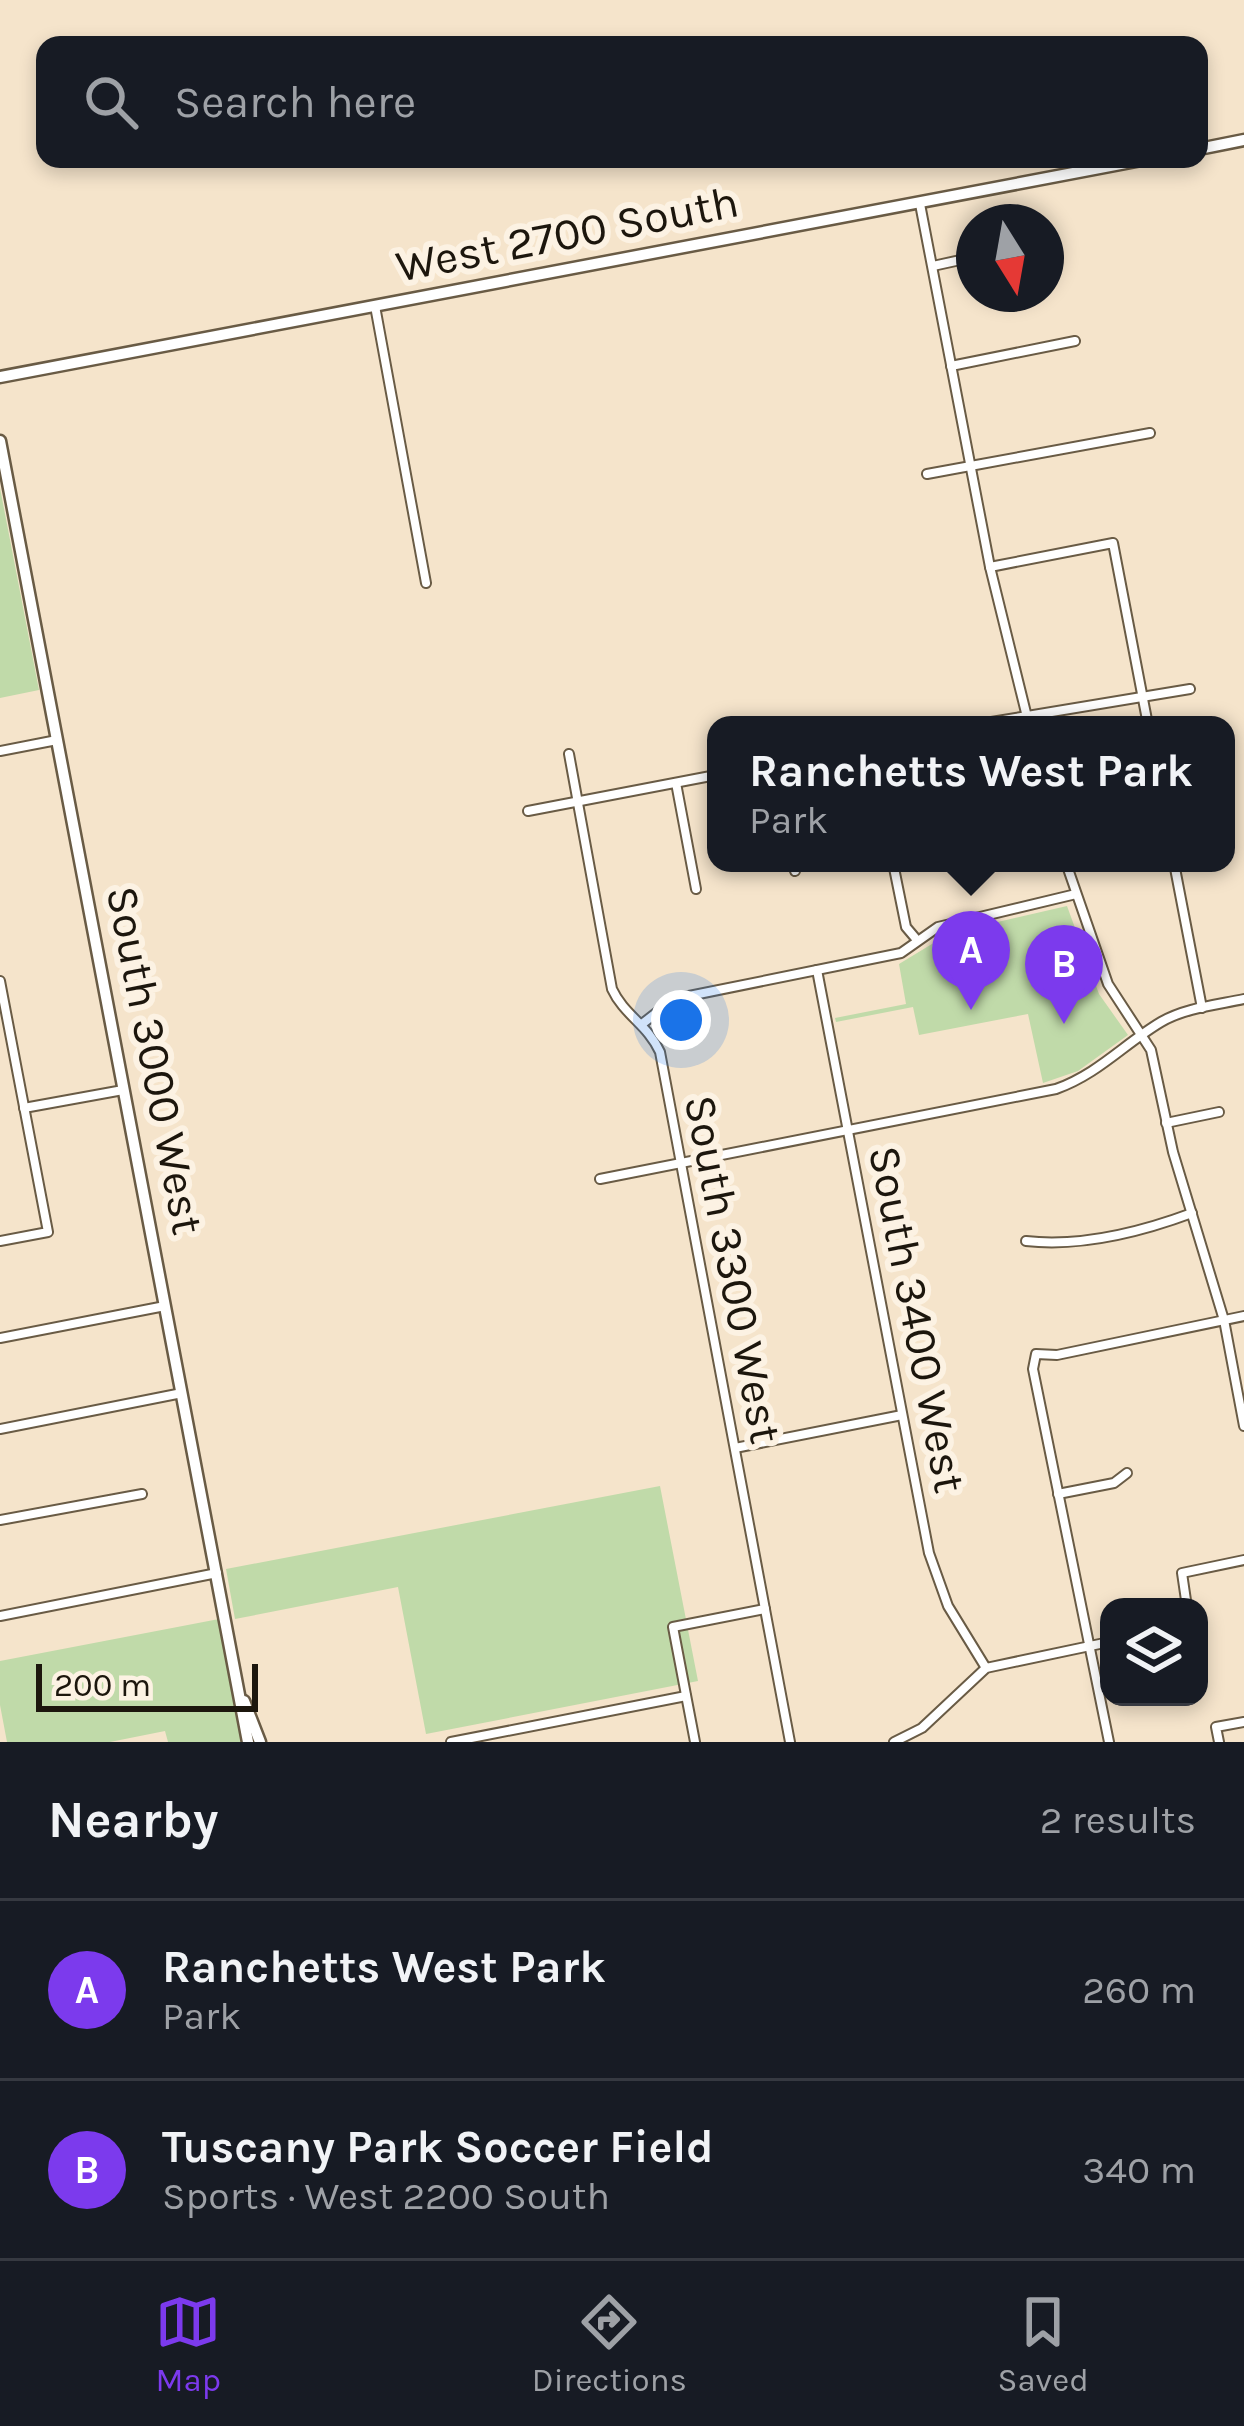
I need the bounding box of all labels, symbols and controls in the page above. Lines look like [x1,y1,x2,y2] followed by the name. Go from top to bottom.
[36,36,1208,168] search box
[78,69,144,135] icon: search
[174,76,416,128] text: Search here
[392,175,743,293] street label: West 2700 South
[956,204,1064,312] north arrow
[707,716,1235,872] popup
[749,745,1193,797] text: Ranchetts West Park
[749,797,828,843] text: Park
[96,882,214,1239] street label: South 3000 West
[932,911,1010,1010] pin: A
[1025,925,1103,1024] pin: B
[651,990,711,1050] your location
[674,1091,792,1448] street label: South 3300 West
[858,1141,976,1497] street label: South 3400 West
[1100,1598,1208,1706] map controls
[1100,1598,1208,1706] button: layers
[36,1658,258,1711] scale bar
[54,1666,151,1704] text: 200 m
[48,1790,218,1850] text: Nearby
[1040,1797,1196,1843] text: 2 results
[162,1941,606,1993] text: Ranchetts West Park
[75,1967,99,2013] text: A
[1082,1967,1196,2013] text: 260 m
[162,1993,241,2039] text: Park
[162,2121,714,2173] text: Tuscany Park Soccer Field
[74,2147,100,2193] text: B
[1082,2147,1196,2193] text: 340 m
[162,2173,610,2219] text: Sports · West 2200 South
[155,2289,221,2399] tab: Map
[532,2289,687,2399] tab: Directions
[998,2289,1089,2399] tab: Saved

